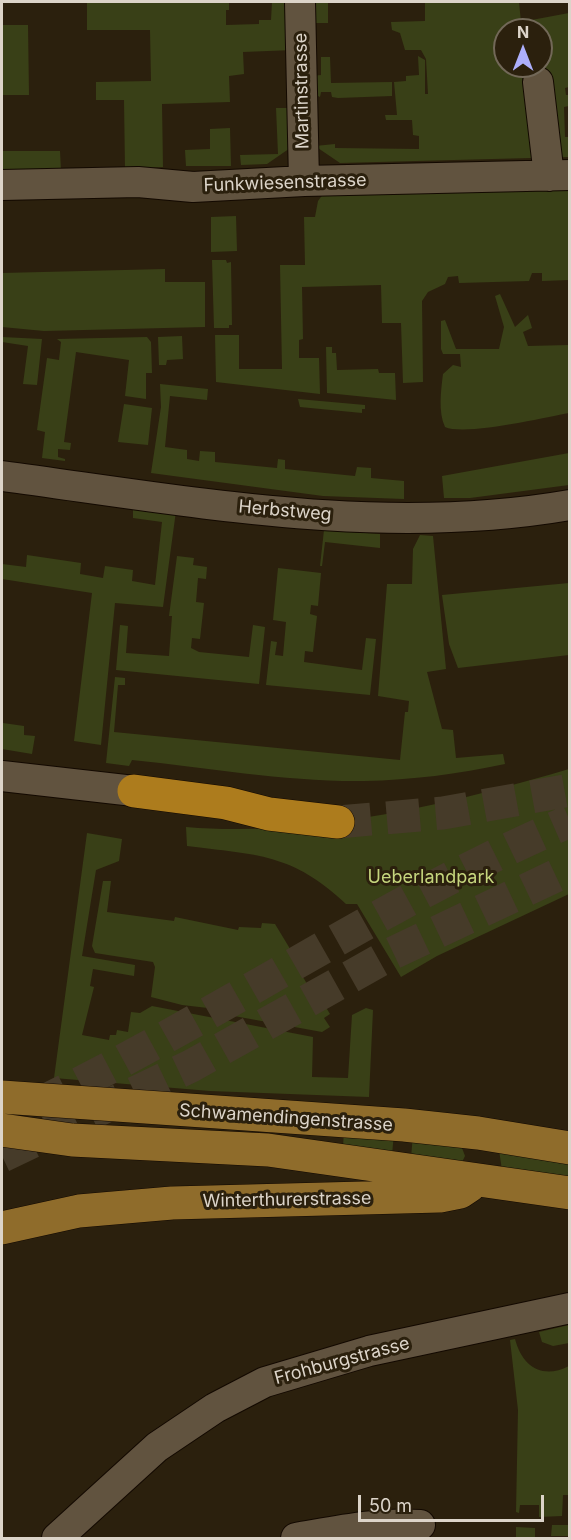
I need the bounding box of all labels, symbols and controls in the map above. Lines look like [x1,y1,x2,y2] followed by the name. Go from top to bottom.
[493,18,553,78] north arrow
[517,22,529,42] text: N
[290,33,314,149] street label: Martinstrasse
[203,169,367,197] street label: Funkwiesenstrasse
[237,496,333,526] street label: Herbstweg
[368,867,494,889] park label: Ueberlandpark
[178,1100,394,1136] street label: Schwamendingenstrasse
[202,1188,372,1212] street label: Winterthurerstrasse
[272,1333,412,1389] street label: Frohburgstrasse
[361,1483,547,1521] scale bar
[369,1495,412,1516] text: 50 m

